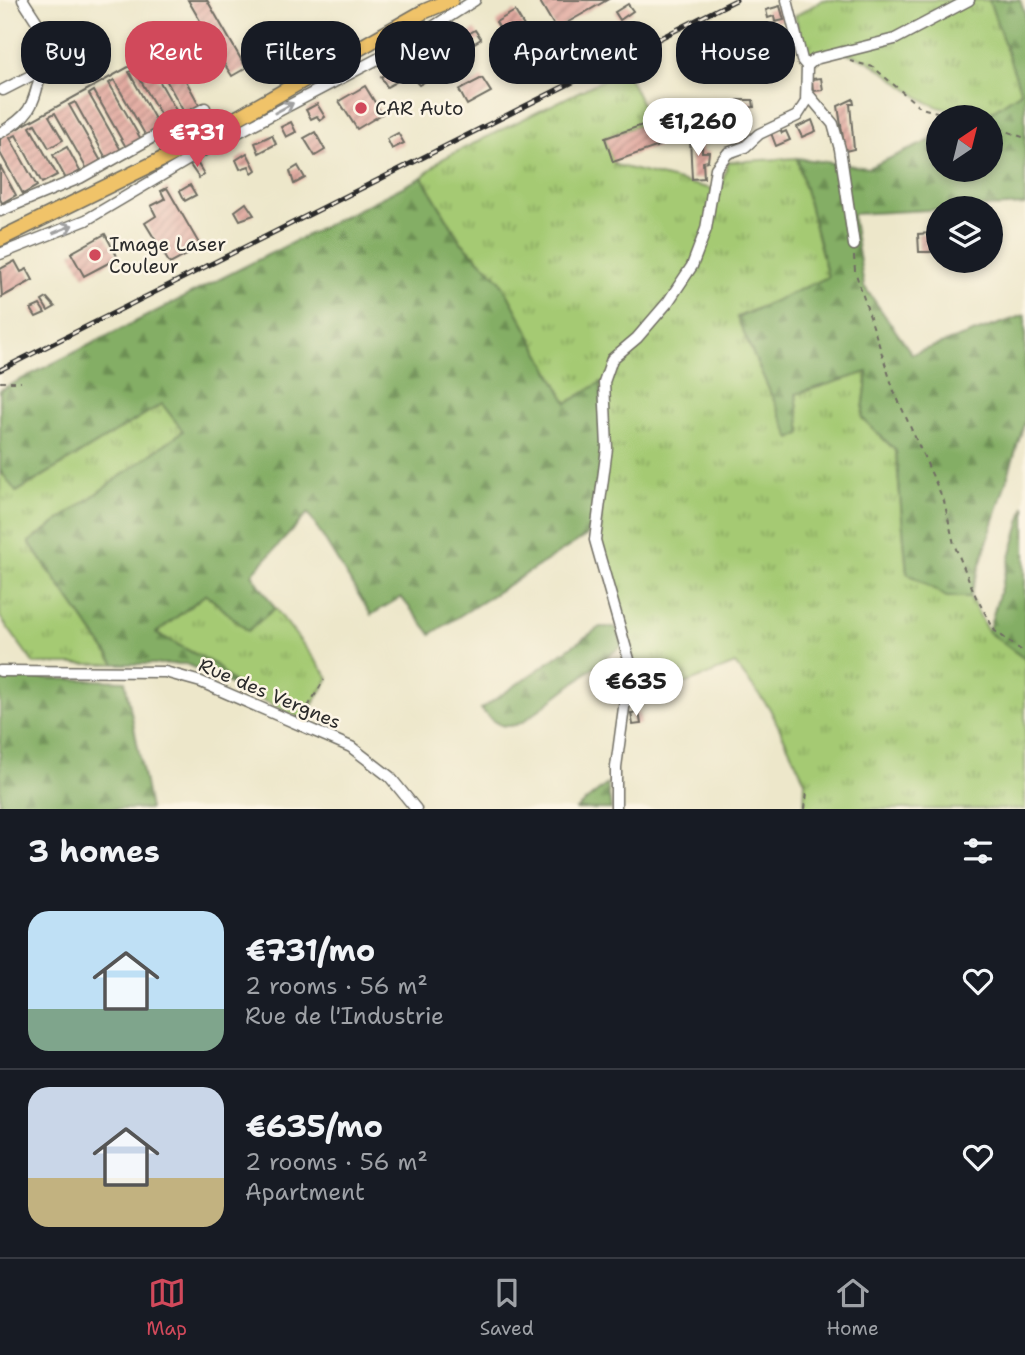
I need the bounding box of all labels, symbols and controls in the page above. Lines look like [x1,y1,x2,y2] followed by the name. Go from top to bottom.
[21,21,111,84] chip: Buy
[125,21,227,84] chip: Rent
[241,21,361,84] chip: Filters
[375,21,475,84] chip: New
[489,21,662,84] chip: Apartment
[676,21,795,84] chip: House
[375,96,463,121] place label: CAR Auto
[641,99,755,158] pin: €1,260
[353,100,369,116] marker: CAR Auto
[273,101,294,114] one-way arrow
[926,105,1003,182] north arrow
[926,105,1003,273] map controls
[659,106,737,136] text: €1,260
[156,110,238,169] pin: €731
[169,117,225,147] text: €731
[926,196,1003,273] button: layers
[52,221,74,234] one-way arrow
[109,232,226,279] place label: Image Laser Couleur
[87,247,103,263] marker: Image Laser Couleur
[195,652,345,735] street label: Rue des Vergnes
[595,658,677,718] pin: €635
[605,666,667,696] text: €635
[28,831,160,872] text: 3 homes
[959,832,997,870] icon: filters
[245,930,375,971] text: €731/mo
[84,939,168,1023] icon: home
[959,962,997,1000] icon: heart
[245,971,428,1001] text: 2 rooms · 56 m²
[245,1001,444,1031] text: Rue de l'Industrie
[245,1106,383,1147] text: €635/mo
[84,1115,168,1199] icon: home
[959,1138,997,1176] icon: heart
[245,1147,428,1177] text: 2 rooms · 56 m²
[245,1177,365,1207] text: Apartment
[146,1274,187,1341] tab: Map
[480,1274,534,1341] tab: Saved
[826,1274,879,1341] tab: Home

